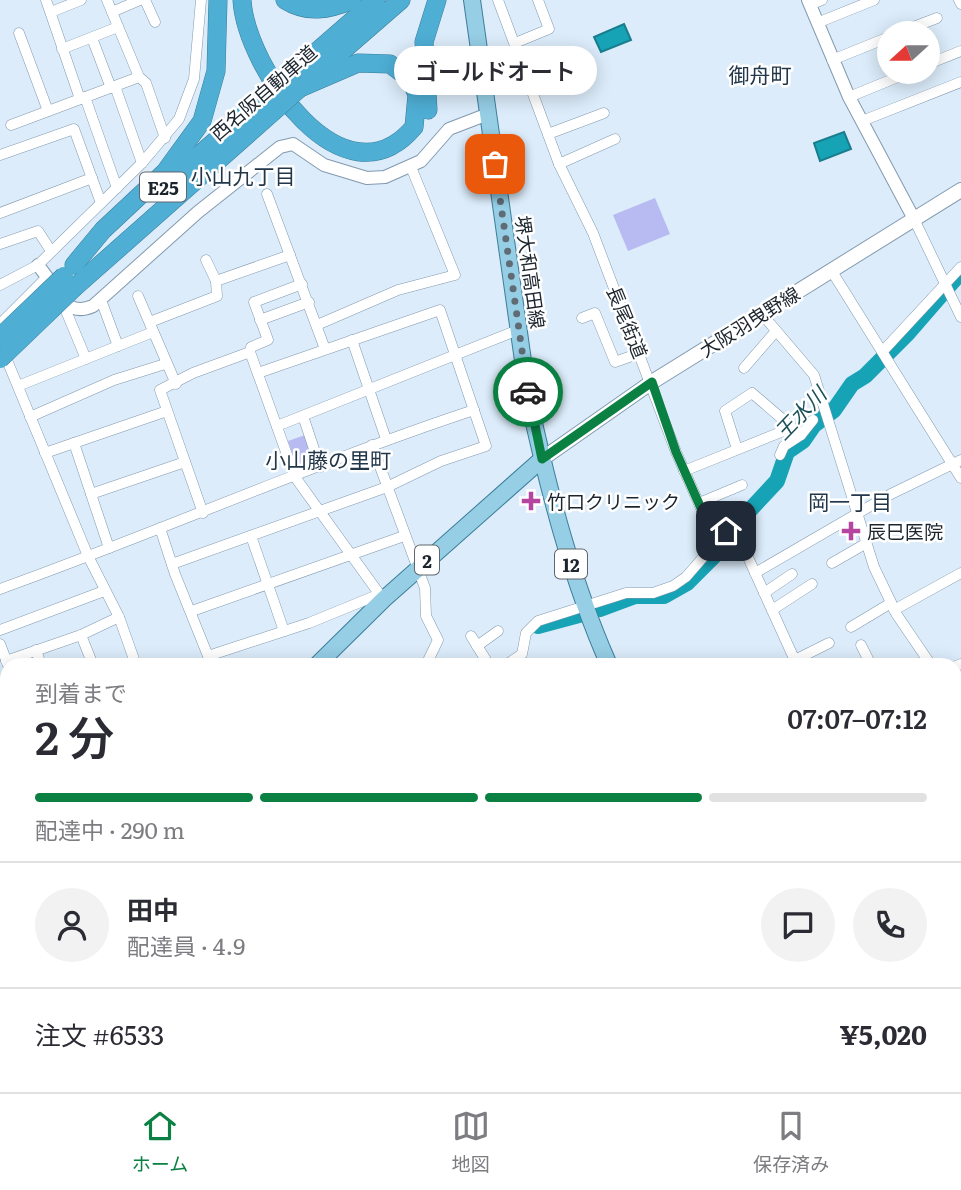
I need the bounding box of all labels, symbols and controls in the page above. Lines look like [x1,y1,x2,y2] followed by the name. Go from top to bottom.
[877,21,940,84] north arrow
[877,21,940,84] map controls
[204,38,322,146] street label: 西名阪自動車道
[393,45,596,94] callout: ゴールドオート
[415,53,576,87] text: ゴールドオート
[729,58,792,89] district label: 御舟町
[465,134,525,194] pin
[476,145,514,183] icon: bag
[191,159,296,190] district label: 小山九丁目
[140,172,186,202] road number: E25
[509,214,553,330] street label: 堺大和高田線
[693,279,805,363] street label: 大阪羽曳野線
[601,282,655,362] street label: 長尾街道
[493,357,563,427] courier
[509,373,547,411] icon: car
[766,377,833,445] water label: 王水川
[265,443,391,474] district label: 小山藤の里町
[808,485,892,516] district label: 岡一丁目
[547,487,680,515] place label: 竹口クリニック
[521,491,541,511] marker: 竹口クリニック
[696,501,756,561] pin
[707,512,745,550] icon: home
[867,517,943,545] place label: 辰巳医院
[841,521,861,541] marker: 辰巳医院
[415,546,439,574] road number: 2
[555,550,587,578] road number: 12
[35,675,127,709] text: 到着まで
[787,698,927,737] text: 07:07–07:12
[35,701,114,769] text: 2 分
[35,812,185,846] text: 配達中 · 290 m
[35,888,109,962] button: person
[761,888,835,962] button: chat
[853,888,927,962] button: phone
[127,889,179,928] text: 田中
[127,928,245,962] text: 配達員 · 4.9
[35,1014,164,1053] text: 注文 #6533
[839,1014,927,1053] text: ¥5,020
[132,1107,188,1177] tab: ホーム
[452,1107,490,1177] tab: 地図
[753,1107,829,1177] tab: 保存済み

